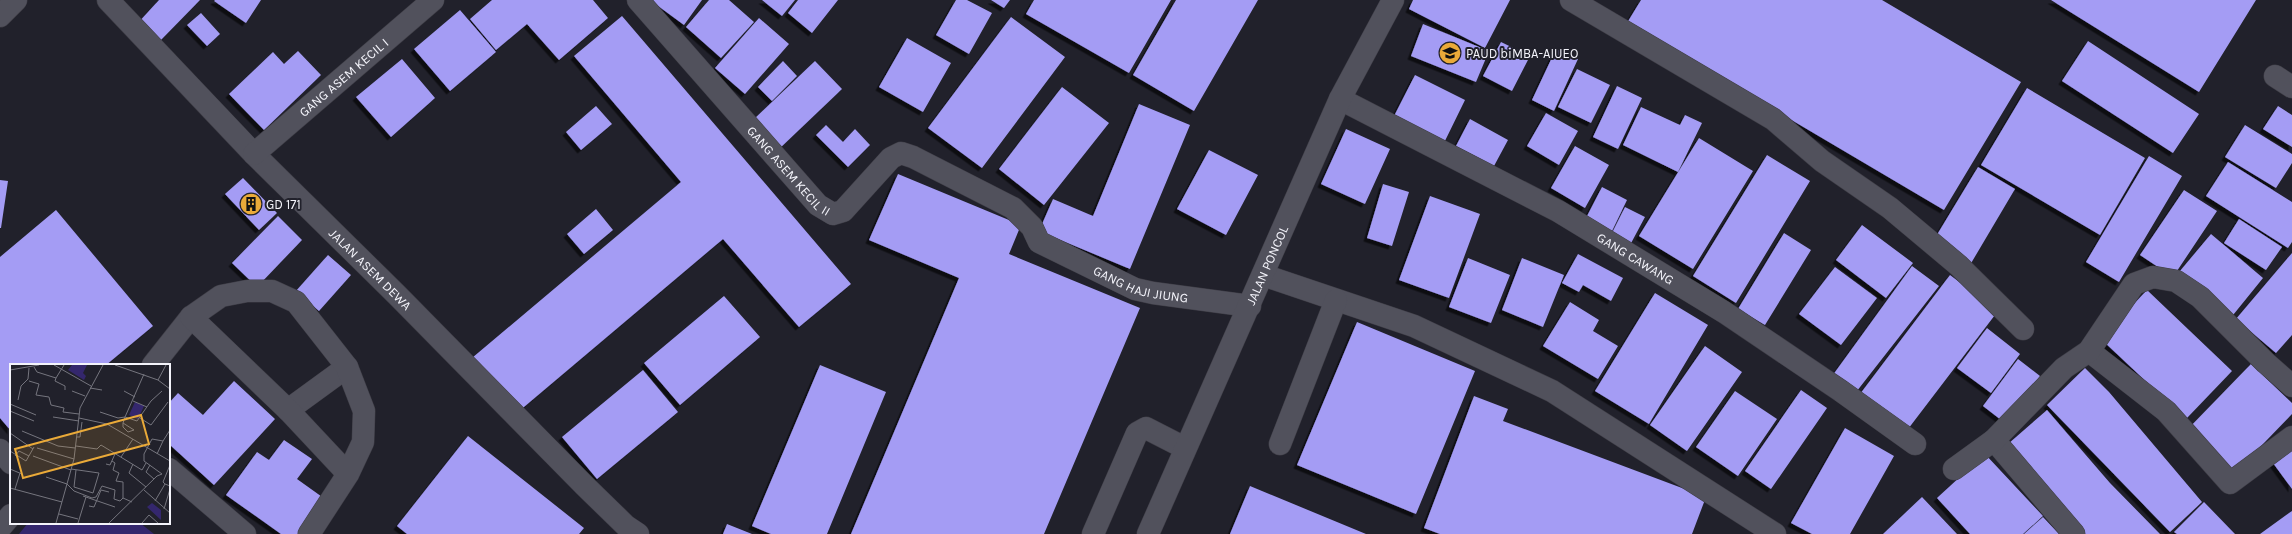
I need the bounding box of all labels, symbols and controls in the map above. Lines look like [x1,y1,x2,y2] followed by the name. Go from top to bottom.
[296,35,391,119] street label: GANG ASEM KECIL I
[1437,40,1463,66] school or university icon: PAUD biMBA-AIUEO
[1466,46,1578,61] place label: PAUD biMBA-AIUEO
[744,123,833,218] street label: GANG ASEM KECIL II
[238,191,264,217] building icon: GD 171
[266,197,301,212] place label: GD 171
[1243,223,1291,307] street label: JALAN PONCOL
[326,225,415,313] street label: JALAN ASEM DEWA
[1594,229,1677,287] street label: GANG CAWANG
[1091,262,1189,305] street label: GANG HAJI JIUNG
[10,364,170,524] inset map

